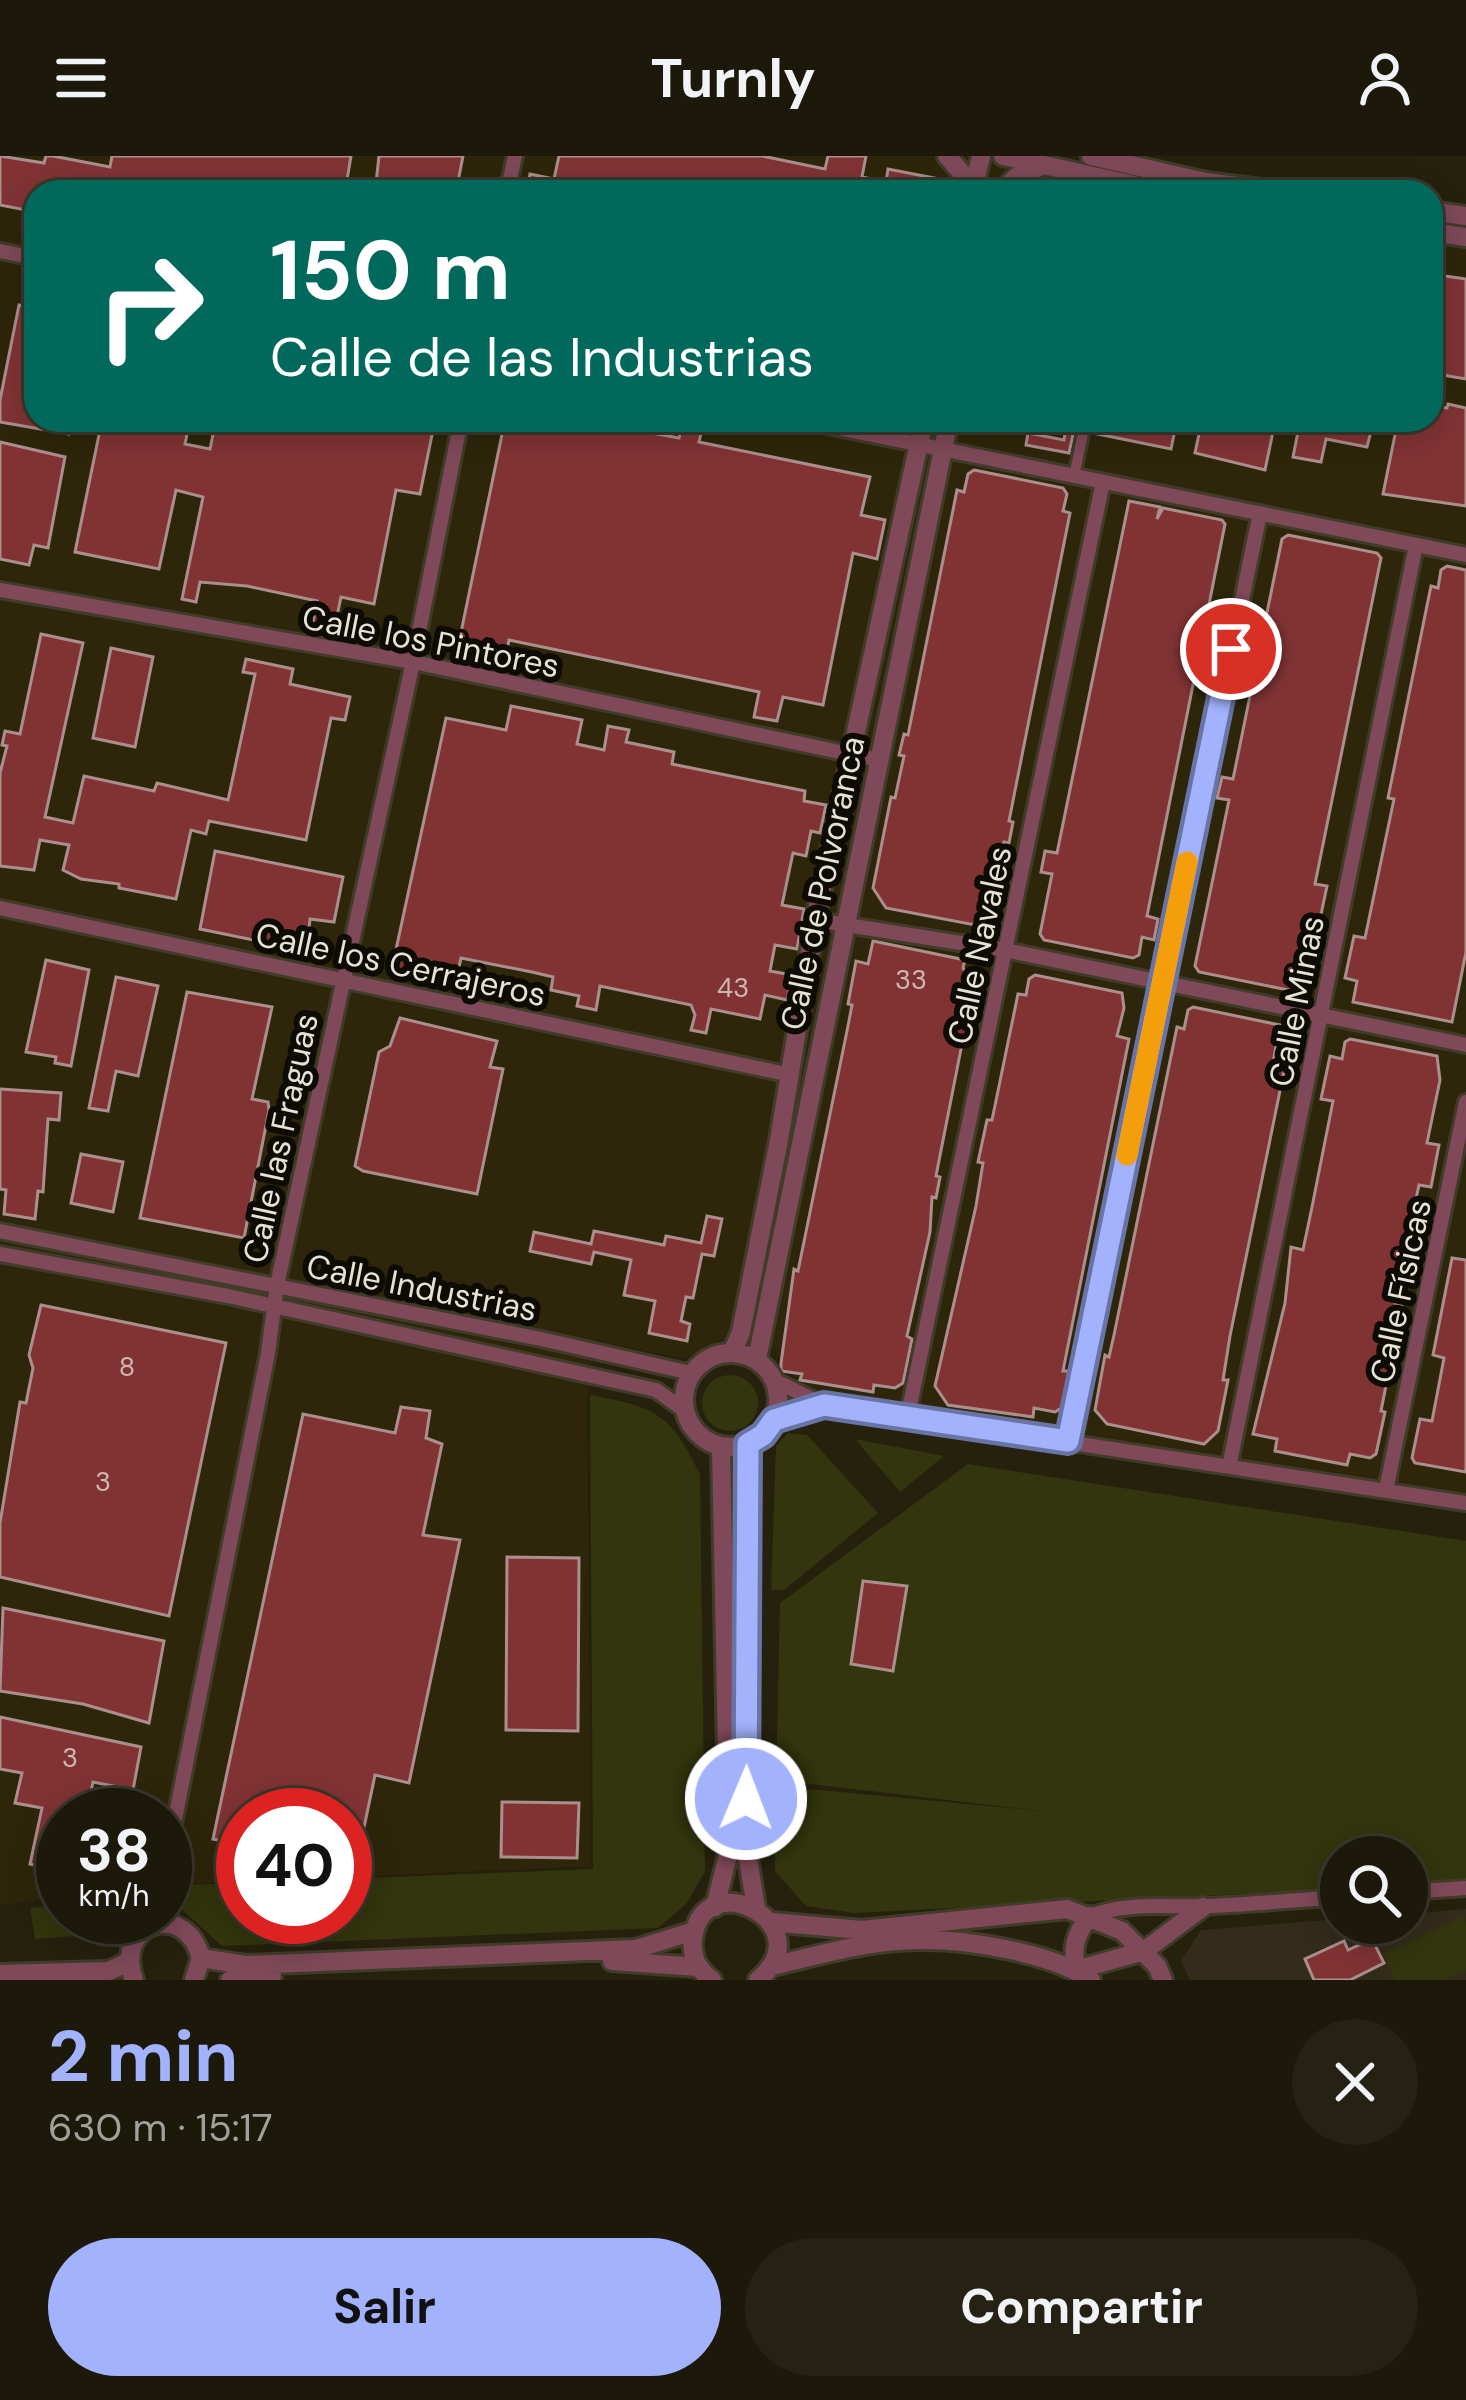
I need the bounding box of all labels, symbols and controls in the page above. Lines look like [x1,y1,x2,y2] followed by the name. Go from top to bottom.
[650,43,816,114] text: Turnly
[48,45,114,111] icon: menu
[1352,45,1418,111] icon: person
[270,216,511,325] text: 150 m
[72,228,228,384] icon: right
[270,322,814,393] text: Calle de las Industrias
[299,595,563,688] street label: Calle los Pintores
[1180,598,1282,700] pin
[1198,616,1264,682] icon: arrive
[770,732,875,1034] street label: Calle de Polvoranca
[938,842,1021,1048] street label: Calle Navales
[1259,912,1334,1090] street label: Calle Minas
[252,913,550,1016] street label: Calle los Cerrajeros
[895,962,927,997] house number: 33
[717,970,749,1005] house number: 43
[233,1009,328,1267] street label: Calle las Fraguas
[1360,1195,1441,1387] street label: Calle Físicas
[303,1244,541,1331] street label: Calle Industrias
[119,1349,135,1384] house number: 8
[95,1464,111,1499] house number: 3
[683,1736,809,1862] position arrow
[62,1740,78,1775] house number: 3
[216,1788,372,1944] speed limit sign: 40
[77,1811,151,1890] text: 38
[1320,1836,1428,1944] map controls
[1320,1836,1428,1944] button: search
[79,1876,149,1915] text: km/h
[48,2010,238,2103] text: 2 min
[1292,2019,1418,2145] button: close
[48,2102,273,2153] text: 630 m · 15:17
[48,2238,721,2376] button: Salir
[745,2238,1418,2376] button: Compartir

